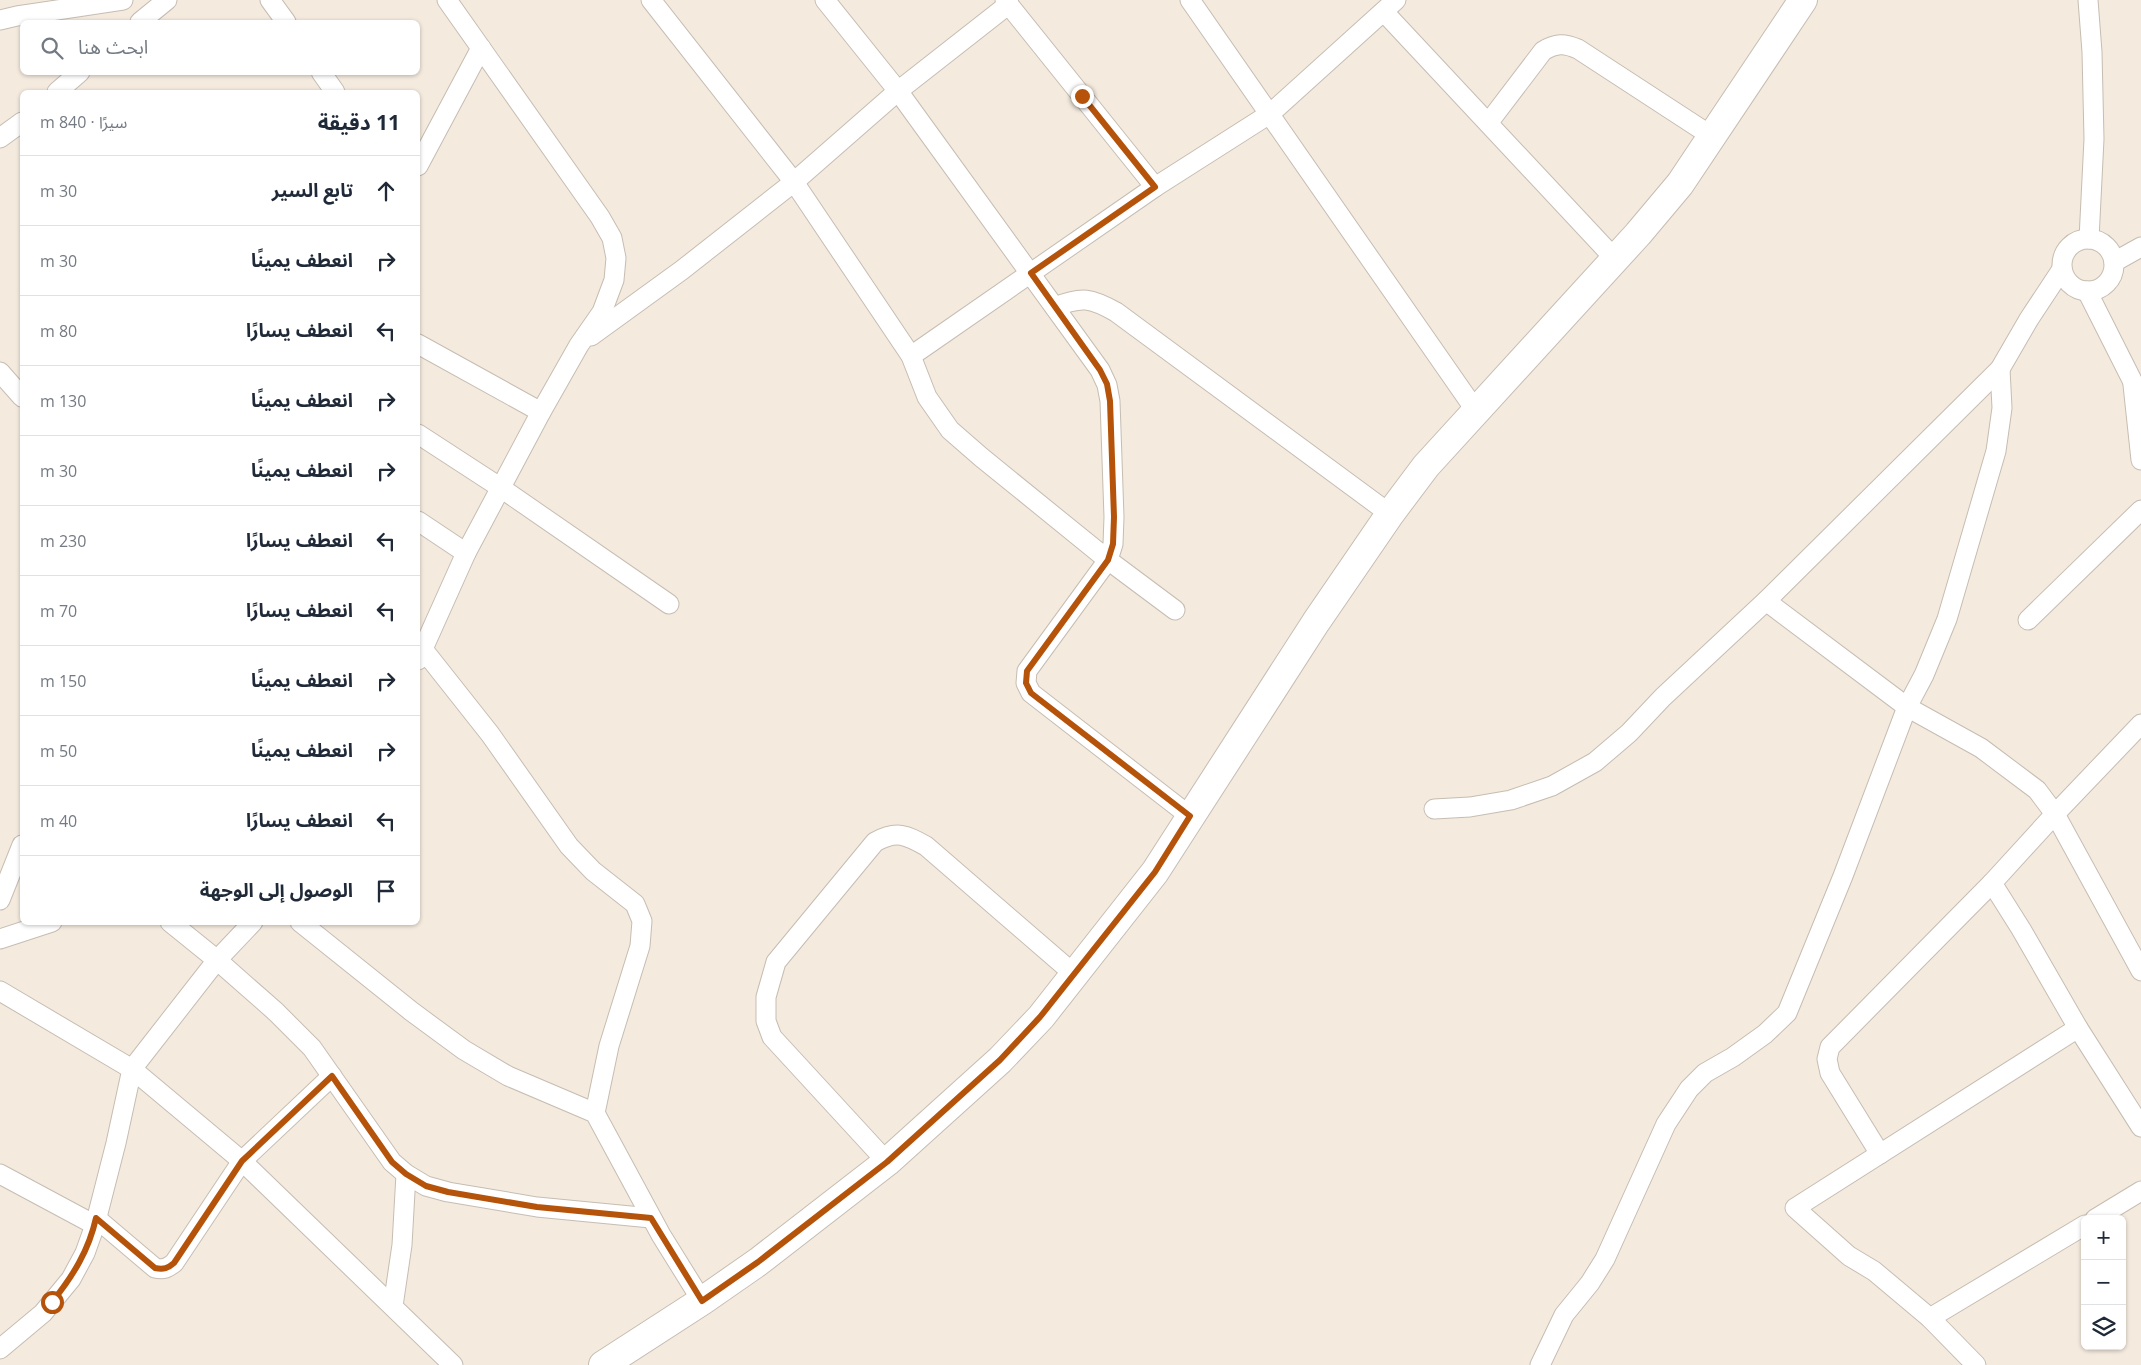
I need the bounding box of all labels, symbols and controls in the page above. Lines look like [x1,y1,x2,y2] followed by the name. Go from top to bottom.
[20,20,420,75] search box
[38,34,66,62] icon: search
[78,34,148,60] text: ابحث هنا
[1071,85,1094,108] route end
[318,108,400,136] text: 11 دقيقة
[40,111,127,133] text: سيرًا · 840 m
[272,177,353,203] text: تابع السير
[372,177,400,205] icon: ahead
[40,180,77,202] text: 30 m
[251,247,353,273] text: انعطف يمينًا
[372,247,400,275] icon: right
[40,250,77,272] text: 30 m
[246,317,353,343] text: انعطف يسارًا
[372,317,400,345] icon: left
[40,320,77,342] text: 80 m
[251,387,353,413] text: انعطف يمينًا
[372,387,400,415] icon: right
[40,390,86,412] text: 130 m
[251,457,353,483] text: انعطف يمينًا
[372,457,400,485] icon: right
[40,460,77,482] text: 30 m
[246,527,353,553] text: انعطف يسارًا
[372,527,400,555] icon: left
[40,530,86,552] text: 230 m
[246,597,353,623] text: انعطف يسارًا
[372,597,400,625] icon: left
[40,600,77,622] text: 70 m
[251,667,353,693] text: انعطف يمينًا
[372,667,400,695] icon: right
[40,670,86,692] text: 150 m
[251,737,353,763] text: انعطف يمينًا
[372,737,400,765] icon: right
[40,740,77,762] text: 50 m
[246,807,353,833] text: انعطف يسارًا
[372,807,400,835] icon: left
[40,810,77,832] text: 40 m
[200,877,353,903] text: الوصول إلى الوجهة
[372,877,400,905] icon: arrive
[2081,1215,2126,1350] map controls
[2081,1215,2126,1260] button: +
[2081,1260,2126,1305] button: −
[41,1291,64,1314] route start
[2081,1305,2126,1350] button: layers

